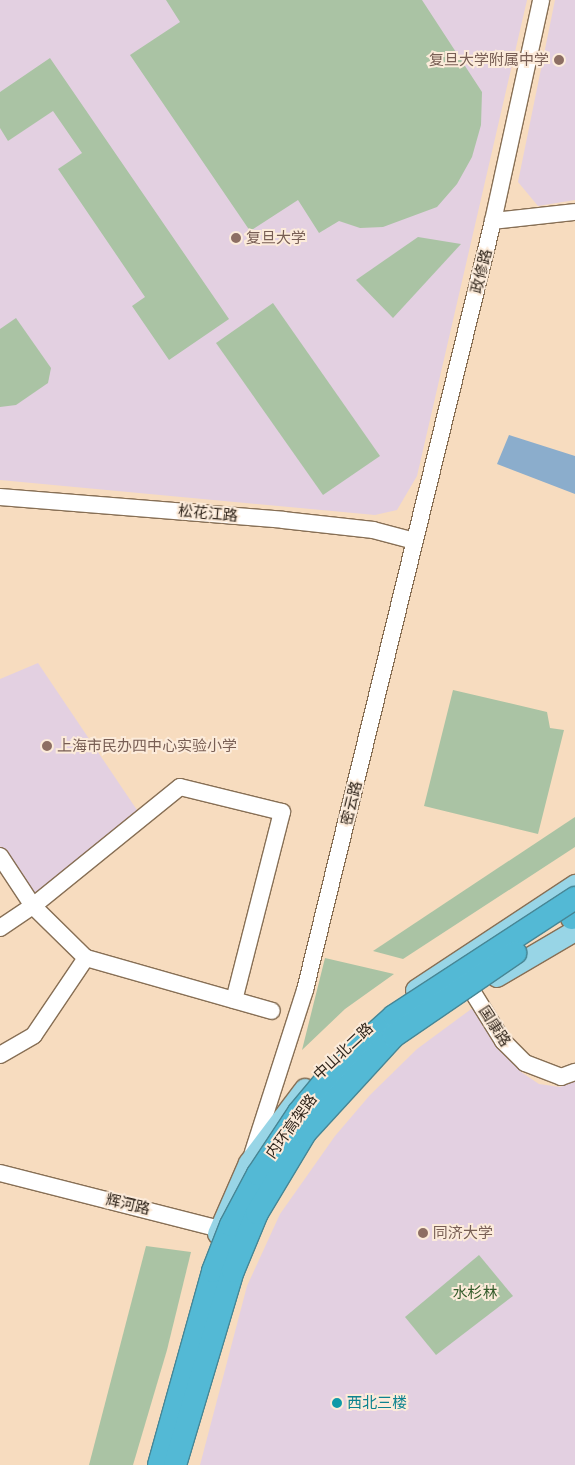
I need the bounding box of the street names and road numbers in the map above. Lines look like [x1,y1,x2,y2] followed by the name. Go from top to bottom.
[467,247,495,295] street label: 政修路
[177,501,239,525] street label: 松花江路
[337,779,365,827] street label: 密云路
[475,1002,515,1050] street label: 国康路
[309,1019,377,1083] street label: 中山北二路
[262,1090,320,1162] street label: 内环高架路
[104,1190,152,1218] street label: 辉河路

